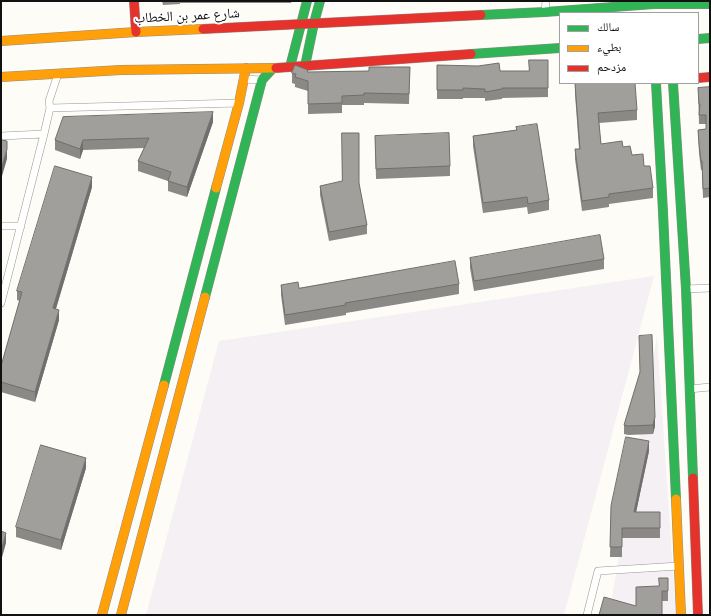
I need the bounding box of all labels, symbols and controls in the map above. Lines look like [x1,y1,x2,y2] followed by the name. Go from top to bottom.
[134,5,240,27] street label: شارع عمر بن الخطاب
[559,12,699,84] legend
[597,19,619,34] text: سالك
[597,39,621,54] text: بطيء
[597,59,626,74] text: مزدحم

